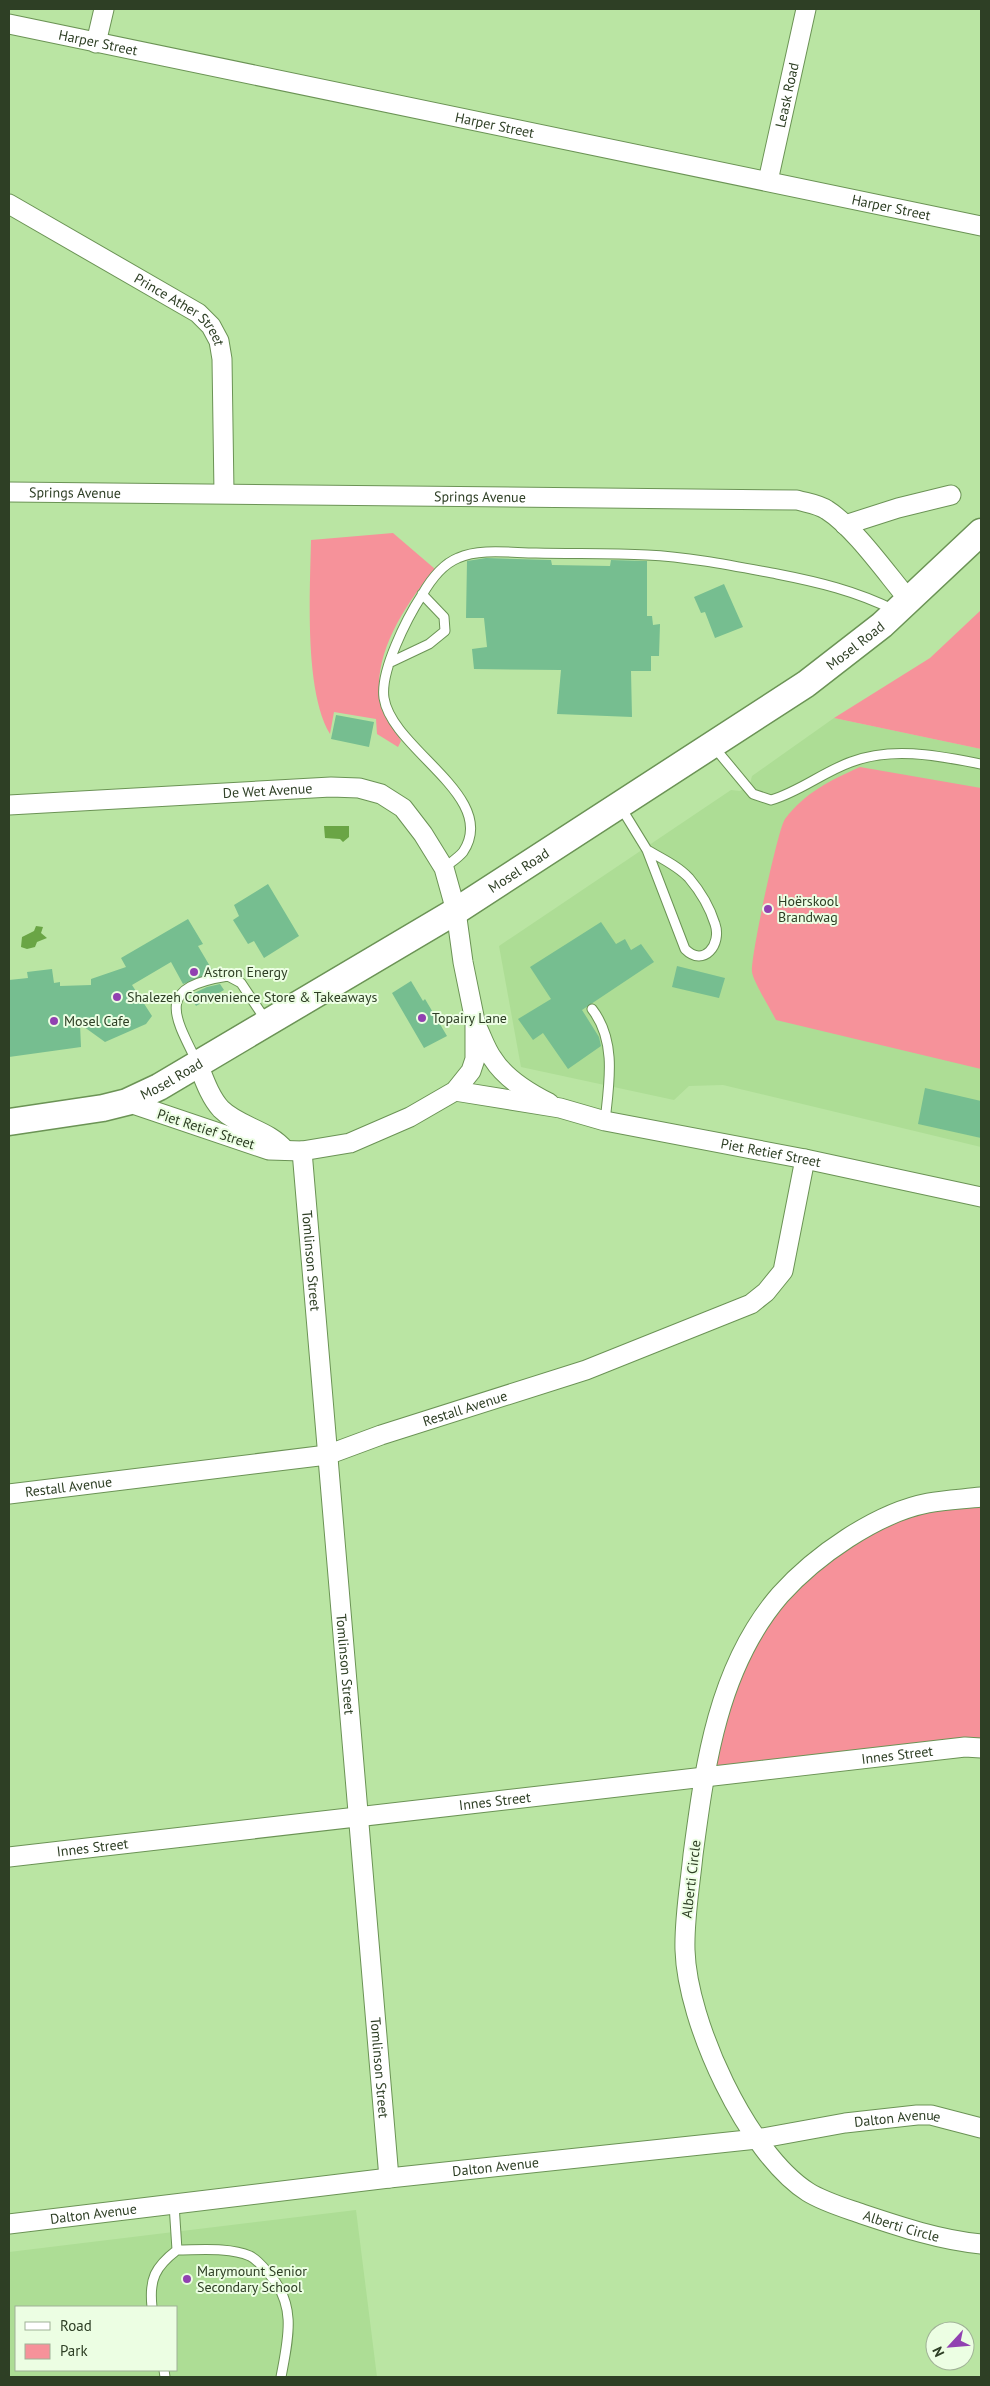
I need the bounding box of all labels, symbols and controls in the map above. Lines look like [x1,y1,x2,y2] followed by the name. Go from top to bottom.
[57,26,139,60] street label: Harper Street
[771,61,803,129] street label: Leask Road
[454,108,536,142] street label: Harper Street
[850,190,932,224] street label: Harper Street
[131,269,229,347] street label: Prince Ather Street
[29,483,121,502] street label: Springs Avenue
[434,487,526,506] street label: Springs Avenue
[823,617,888,674] street label: Mosel Road
[222,779,313,802] street label: De Wet Avenue
[485,844,553,897] street label: Mosel Road
[778,892,838,926] place label: Hoërskool Brandwag
[762,903,774,915] marker: Hoërskool Brandwag
[204,963,288,981] place label: Astron Energy
[188,966,200,978] marker: Astron Energy
[127,988,377,1006] place label: Shalezeh Convenience Store & Takeaways
[111,991,123,1003] marker: Shalezeh Convenience Store & Takeaways
[432,1009,507,1027] place label: Topairy Lane
[64,1012,130,1030] place label: Mosel Cafe
[416,1012,428,1024] marker: Topairy Lane
[48,1015,60,1027] marker: Mosel Cafe
[137,1054,206,1104] street label: Mosel Road
[155,1105,257,1153] street label: Piet Retief Street
[719,1134,823,1171] street label: Piet Retief Street
[298,1210,325,1312] street label: Tomlinson Street
[420,1387,509,1430] street label: Restall Avenue
[24,1472,113,1501] street label: Restall Avenue
[332,1613,359,1716] street label: Tomlinson Street
[860,1742,934,1768] street label: Innes Street
[458,1788,532,1814] street label: Innes Street
[56,1834,129,1860] street label: Innes Street
[677,1839,705,1919] street label: Alberti Circle
[366,2017,393,2119] street label: Tomlinson Street
[853,2106,943,2131] street label: Dalton Avenue
[451,2153,540,2180] street label: Dalton Avenue
[49,2200,138,2228] street label: Dalton Avenue
[861,2206,941,2246] street label: Alberti Circle
[197,2262,307,2296] place label: Marymount Senior Secondary School
[181,2273,193,2285] marker: Marymount Senior Secondary School
[15,2306,178,2371] legend
[60,2316,92,2335] text: Road
[925,2321,975,2371] north arrow
[60,2341,88,2360] text: Park
[928,2344,948,2360] text: N

